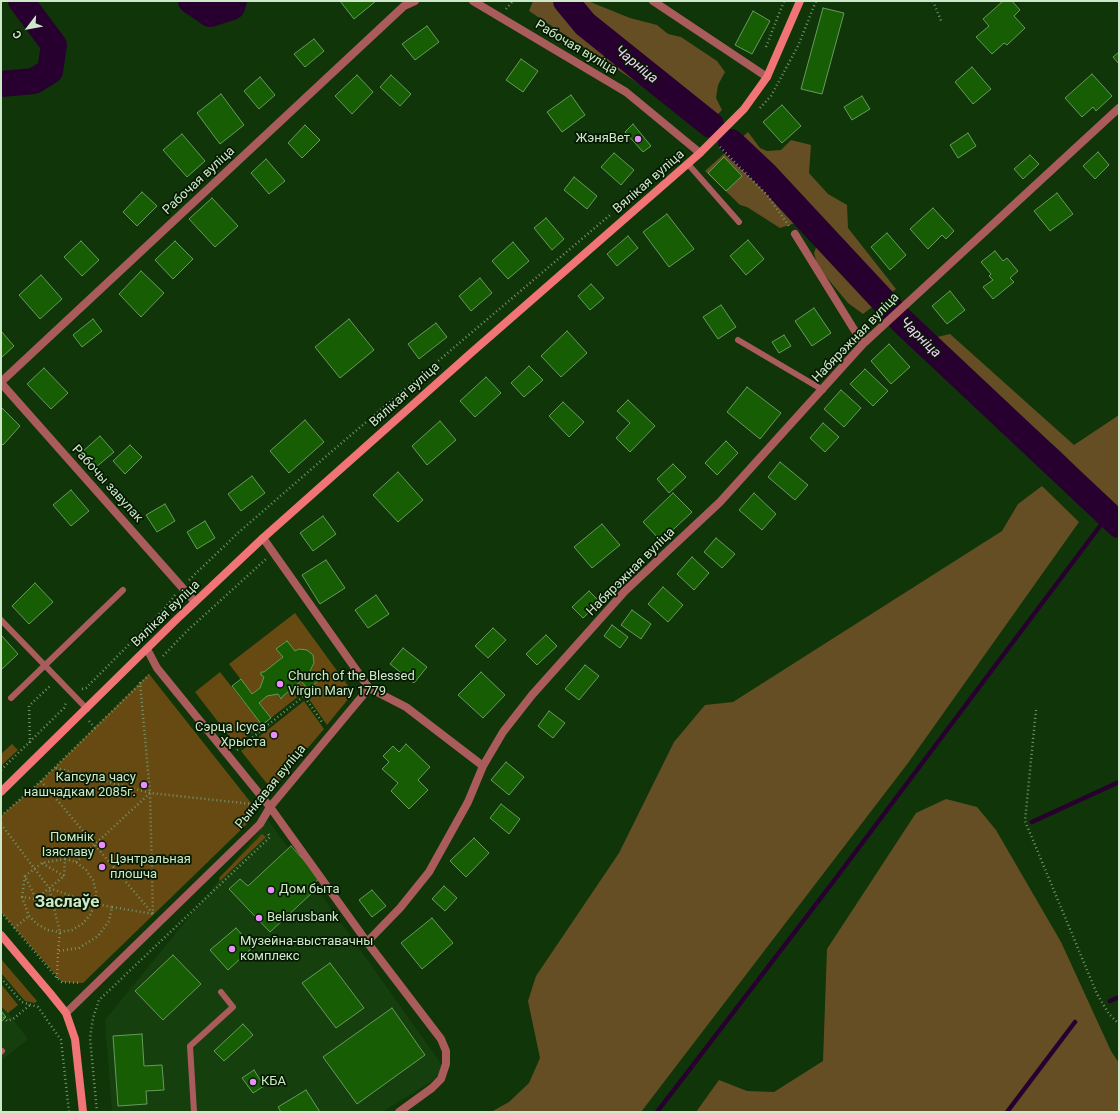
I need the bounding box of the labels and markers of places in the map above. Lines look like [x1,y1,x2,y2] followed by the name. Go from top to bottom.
[575,131,630,147] place label: ЖэняВет
[633,134,643,144] marker: ЖэняВет
[288,669,415,700] place label: Church of the Blessed Virgin Mary 1779
[275,679,285,689] marker: Church of the Blessed Virgin Mary 1779
[195,720,266,751] place label: Сэрца Ісуса Хрыста
[269,730,279,740] marker: Сэрца Ісуса Хрыста
[24,770,136,801] place label: Капсула часу нашчадкам 2085г.
[139,780,149,790] marker: Капсула часу нашчадкам 2085г.
[42,830,94,861] place label: Помнік Ізяславу
[97,840,107,850] marker: Помнік Ізяславу
[110,852,191,883] place label: Цэнтральная плошча
[97,862,107,872] marker: Цэнтральная плошча
[279,882,340,898] place label: Дом быта
[266,885,276,895] marker: Дом быта
[267,910,339,926] place label: Belarusbank
[254,913,264,923] marker: Belarusbank
[240,934,373,965] place label: Музейна-выставачны комплекс
[227,944,237,954] marker: Музейна-выставачны комплекс
[261,1074,286,1090] place label: КБА
[248,1077,258,1087] marker: КБА

